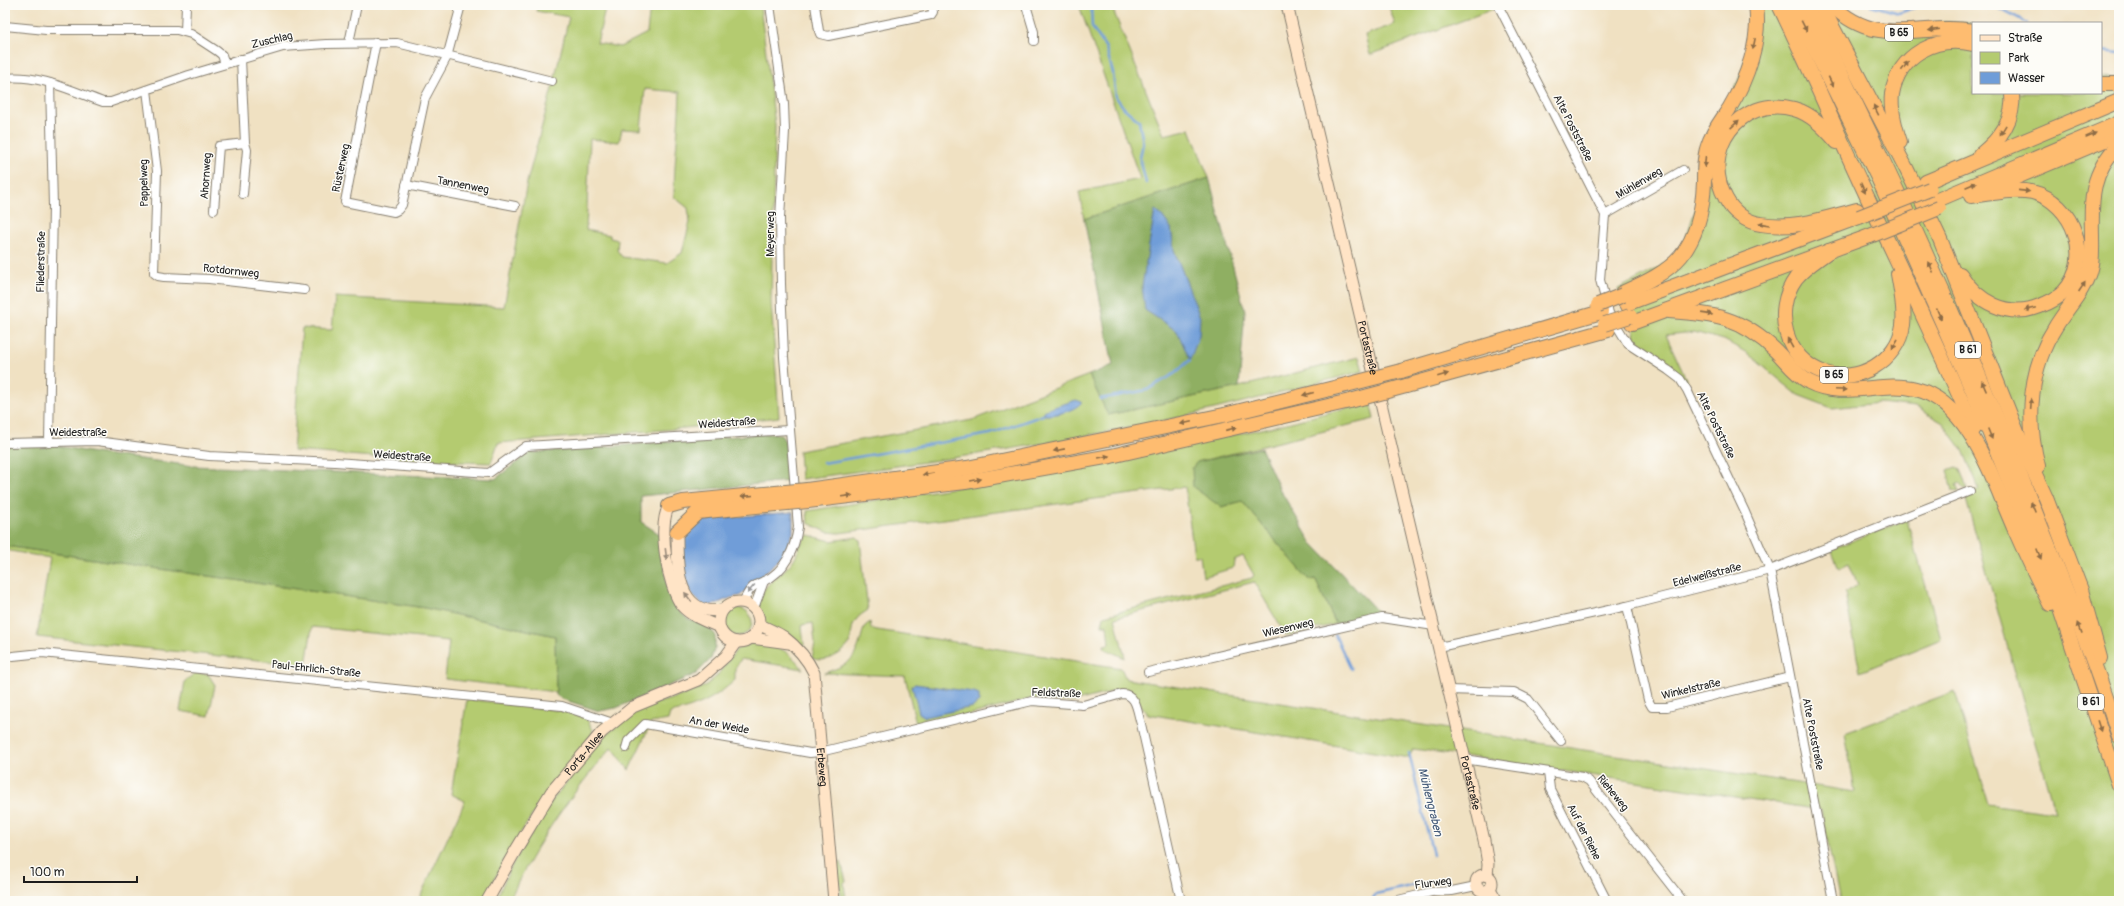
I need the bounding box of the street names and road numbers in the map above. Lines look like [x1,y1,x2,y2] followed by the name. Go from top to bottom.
[1885,25,1913,41] road number: B 65
[250,29,294,51] street label: Zuschlag
[1551,92,1596,164] street label: Alte Poststraße
[330,142,353,193] street label: Rüsterweg
[198,152,214,200] street label: Ahornweg
[137,159,151,207] street label: Pappelweg
[1614,164,1665,201] street label: Mühlenweg
[436,174,490,196] street label: Tannenweg
[764,211,777,257] street label: Meyerweg
[34,231,48,293] street label: Fliederstraße
[202,262,260,280] street label: Rotdornweg
[1355,319,1381,377] street label: Portastraße
[1955,342,1981,358] road number: B 61
[1820,367,1848,383] road number: B 65
[1694,389,1738,461] street label: Alte Poststraße
[698,414,757,431] street label: Weidestraße
[49,426,107,439] street label: Weidestraße
[373,448,432,465] street label: Weidestraße
[1672,560,1743,590] street label: Edelweißstraße
[1261,616,1315,640] street label: Wiesenweg
[271,658,362,680] street label: Paul-Ehrlich-Straße
[1660,676,1722,702] street label: Winkelstraße
[1031,686,1082,700] street label: Feldstraße
[2078,694,2104,710] road number: B 61
[1800,697,1826,772] street label: Alte Poststraße
[688,713,751,737] street label: An der Weide
[561,728,606,778] street label: Porta-Allee
[814,747,830,788] street label: Erbeweg
[1458,754,1483,812] street label: Portastraße
[1595,772,1632,814] street label: Rieheweg
[1564,802,1604,862] street label: Auf der Riehe
[1414,874,1453,892] street label: Flurweg

